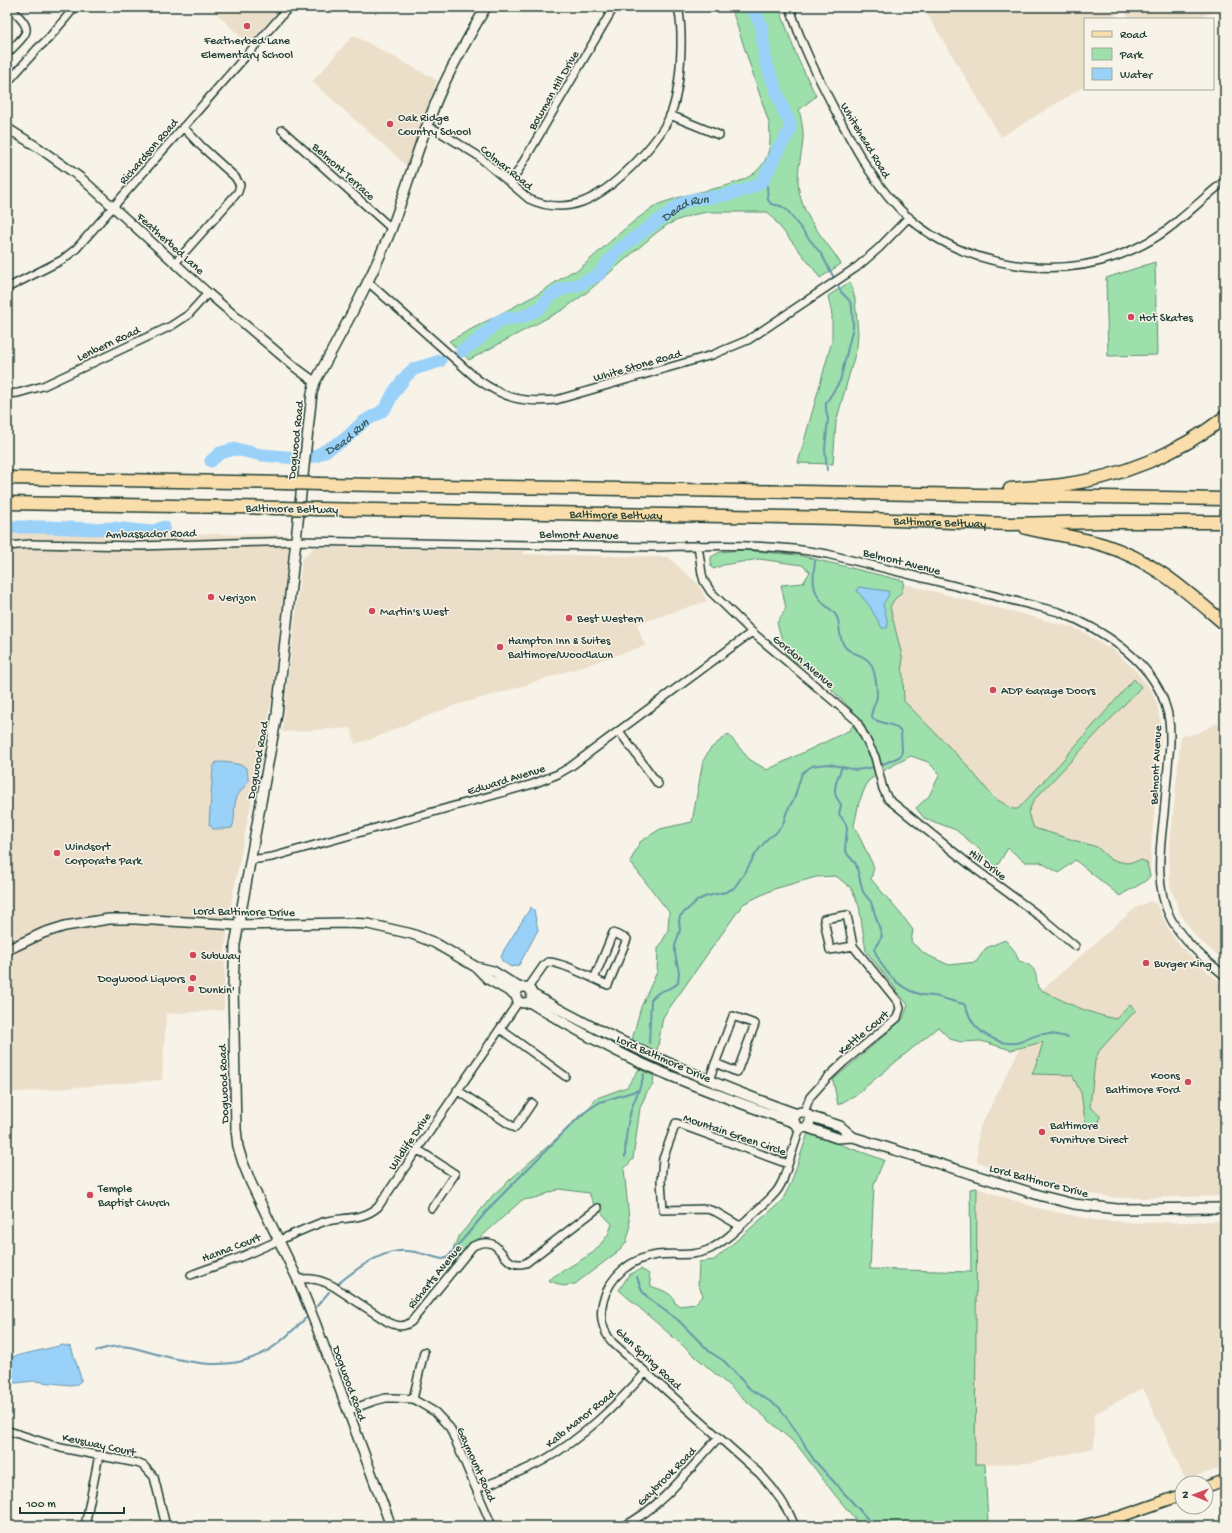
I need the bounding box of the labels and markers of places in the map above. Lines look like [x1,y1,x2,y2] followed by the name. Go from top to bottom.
[242,21,252,31] marker: Featherbed Lane Elementary School
[201,35,294,63] place label: Featherbed Lane Elementary School
[398,112,472,140] place label: Oak Ridge Country School
[385,119,395,129] marker: Oak Ridge Country School
[1126,312,1136,322] marker: Hot Skates
[1139,312,1193,326] place label: Hot Skates
[206,592,216,602] marker: Verizon
[218,592,256,606] place label: Verizon
[367,606,377,616] marker: Martin's West
[380,606,450,620] place label: Martin's West
[564,613,574,623] marker: Best Western
[576,613,644,627] place label: Best Western
[507,635,613,663] place label: Hampton Inn & Suites Baltimore/Woodlawn
[495,642,505,652] marker: Hampton Inn & Suites Baltimore/Woodlawn
[988,685,998,695] marker: ADP Garage Doors
[1001,685,1096,699] place label: ADP Garage Doors
[65,841,143,869] place label: Windsort Corporate Park
[52,848,62,858] marker: Windsort Corporate Park
[188,950,198,960] marker: Subway
[201,950,240,964] place label: Subway
[1141,958,1151,968] marker: Burger King
[1153,958,1212,972] place label: Burger King
[97,973,186,987] place label: Dogwood Liquors
[188,973,198,983] marker: Dogwood Liquors
[186,984,196,994] marker: Dunkin'
[198,984,235,998] place label: Dunkin'
[1104,1070,1181,1098] place label: Koons Baltimore Ford
[1183,1077,1193,1087] marker: Koons Baltimore Ford
[1049,1120,1129,1148] place label: Baltimore Furniture Direct
[1037,1127,1047,1137] marker: Baltimore Furniture Direct
[97,1183,170,1211] place label: Temple Baptist Church
[85,1190,95,1200] marker: Temple Baptist Church

